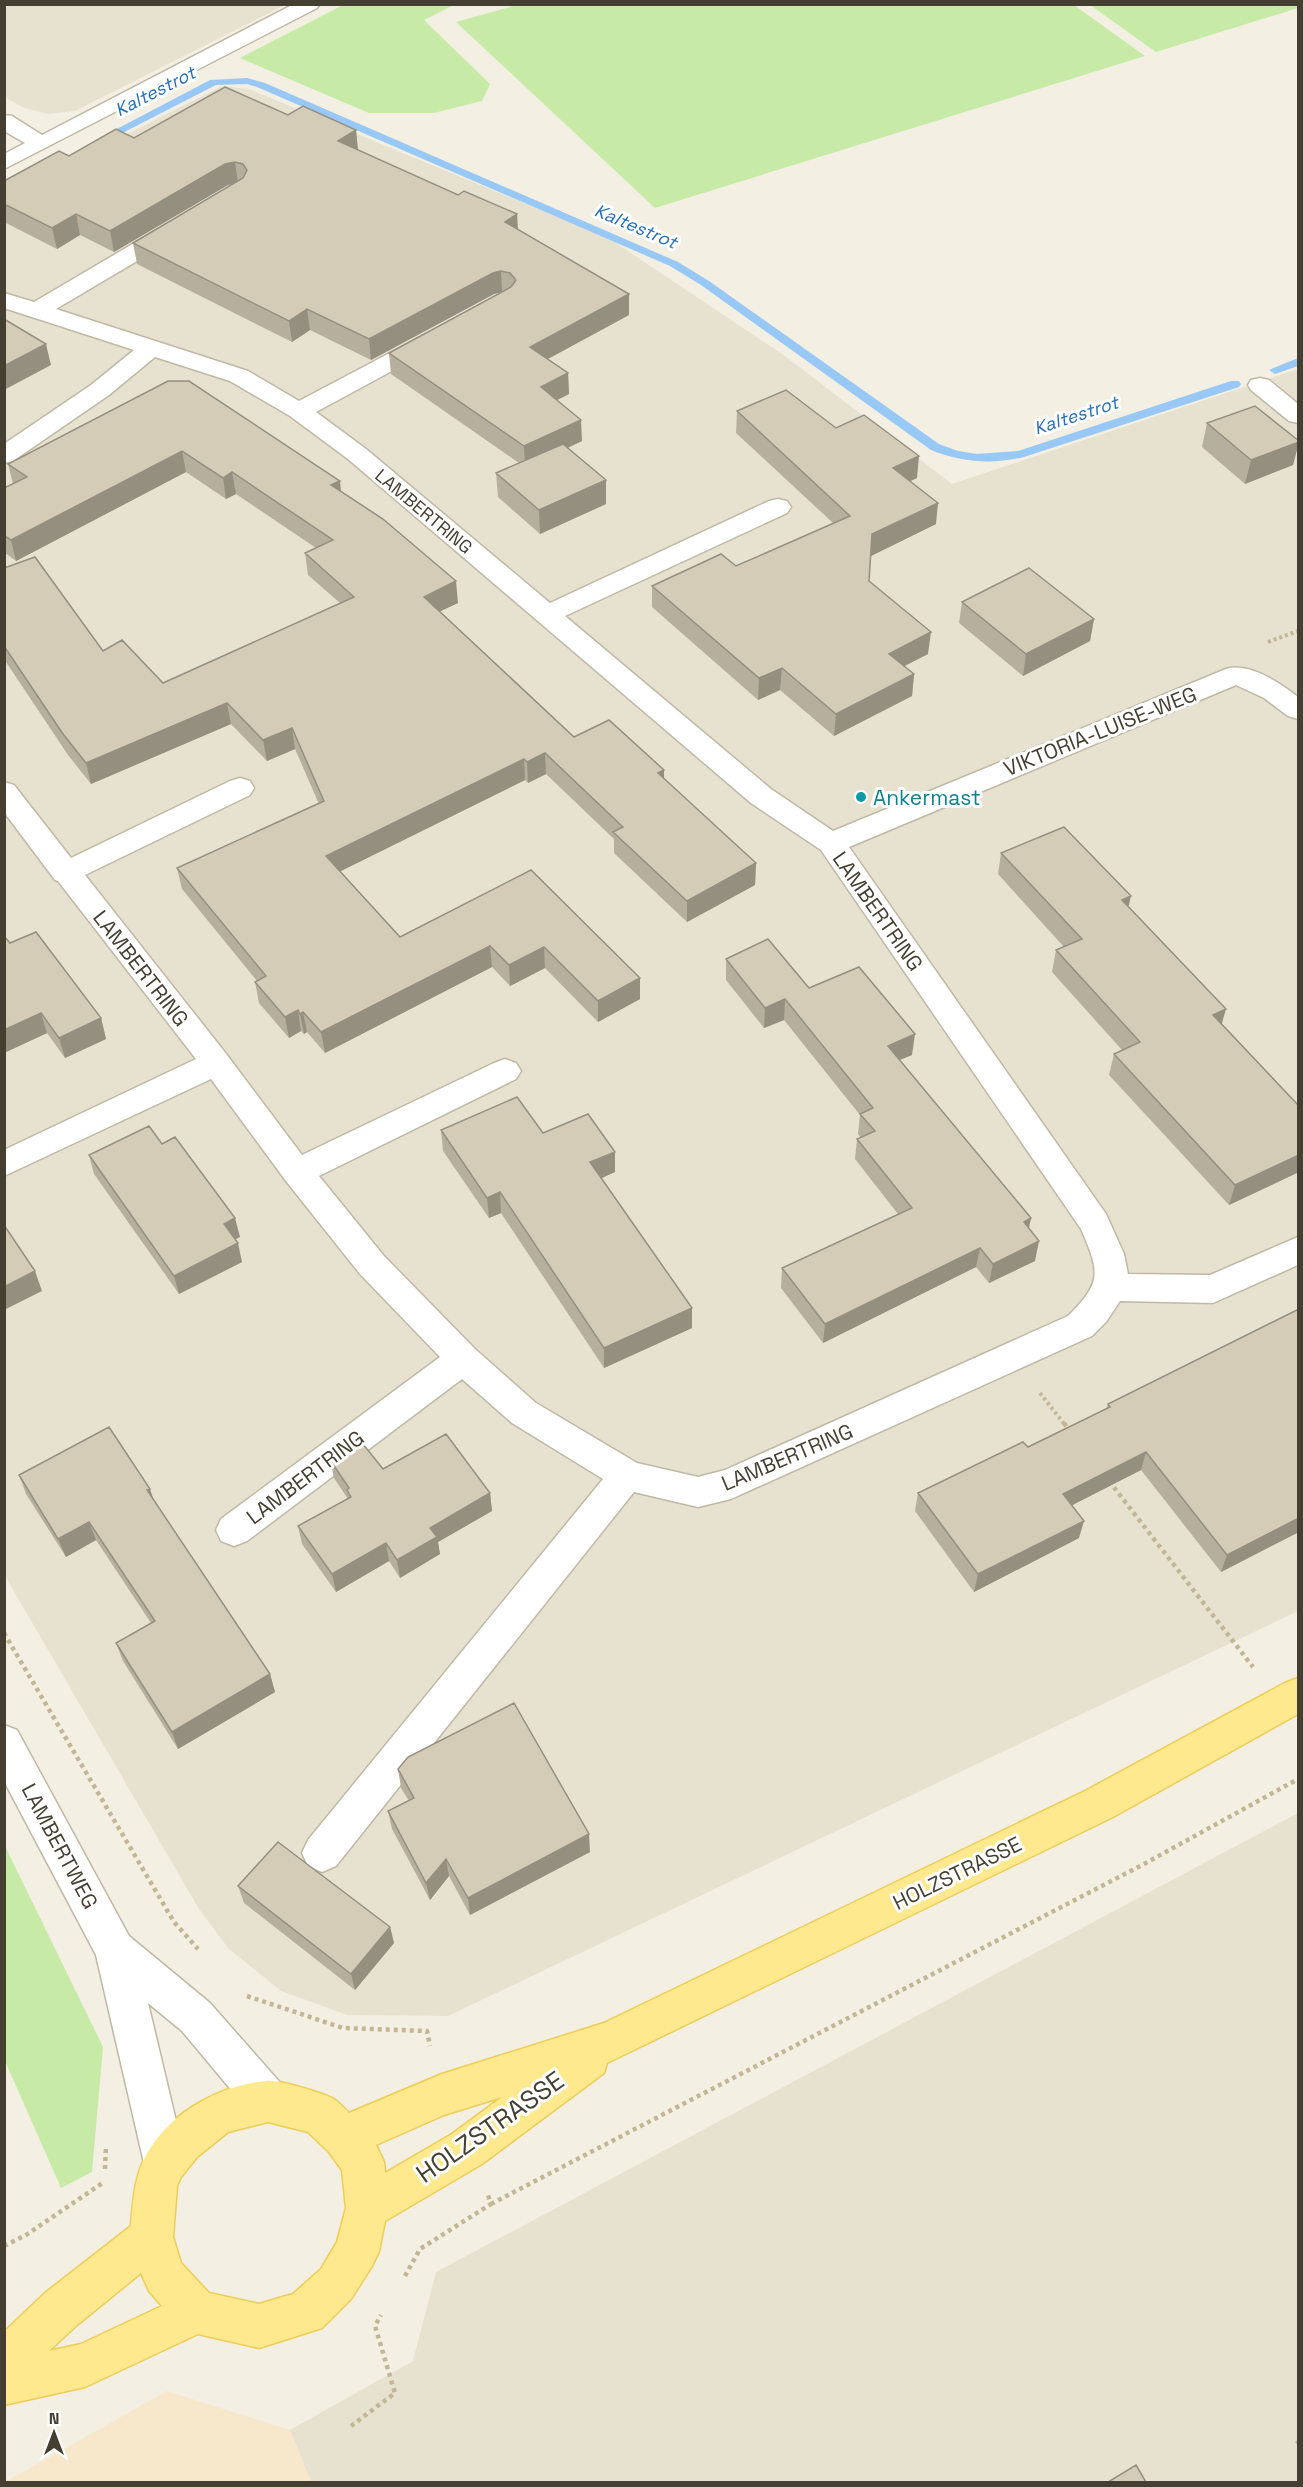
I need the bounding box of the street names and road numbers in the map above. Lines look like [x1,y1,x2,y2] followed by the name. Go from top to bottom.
[371,464,477,558] street label: LAMBERTRING
[1000,680,1200,782] street label: VIKTORIA-LUISE-WEG
[827,846,929,976] street label: LAMBERTRING
[87,904,195,1032] street label: LAMBERTRING
[717,1417,857,1497] street label: LAMBERTRING
[241,1424,369,1530] street label: LAMBERTRING
[16,1779,104,1913] street label: LAMBERTWEG
[888,1830,1026,1916] street label: HOLZSTRASSE
[409,2063,571,2191] street label: HOLZSTRASSE

